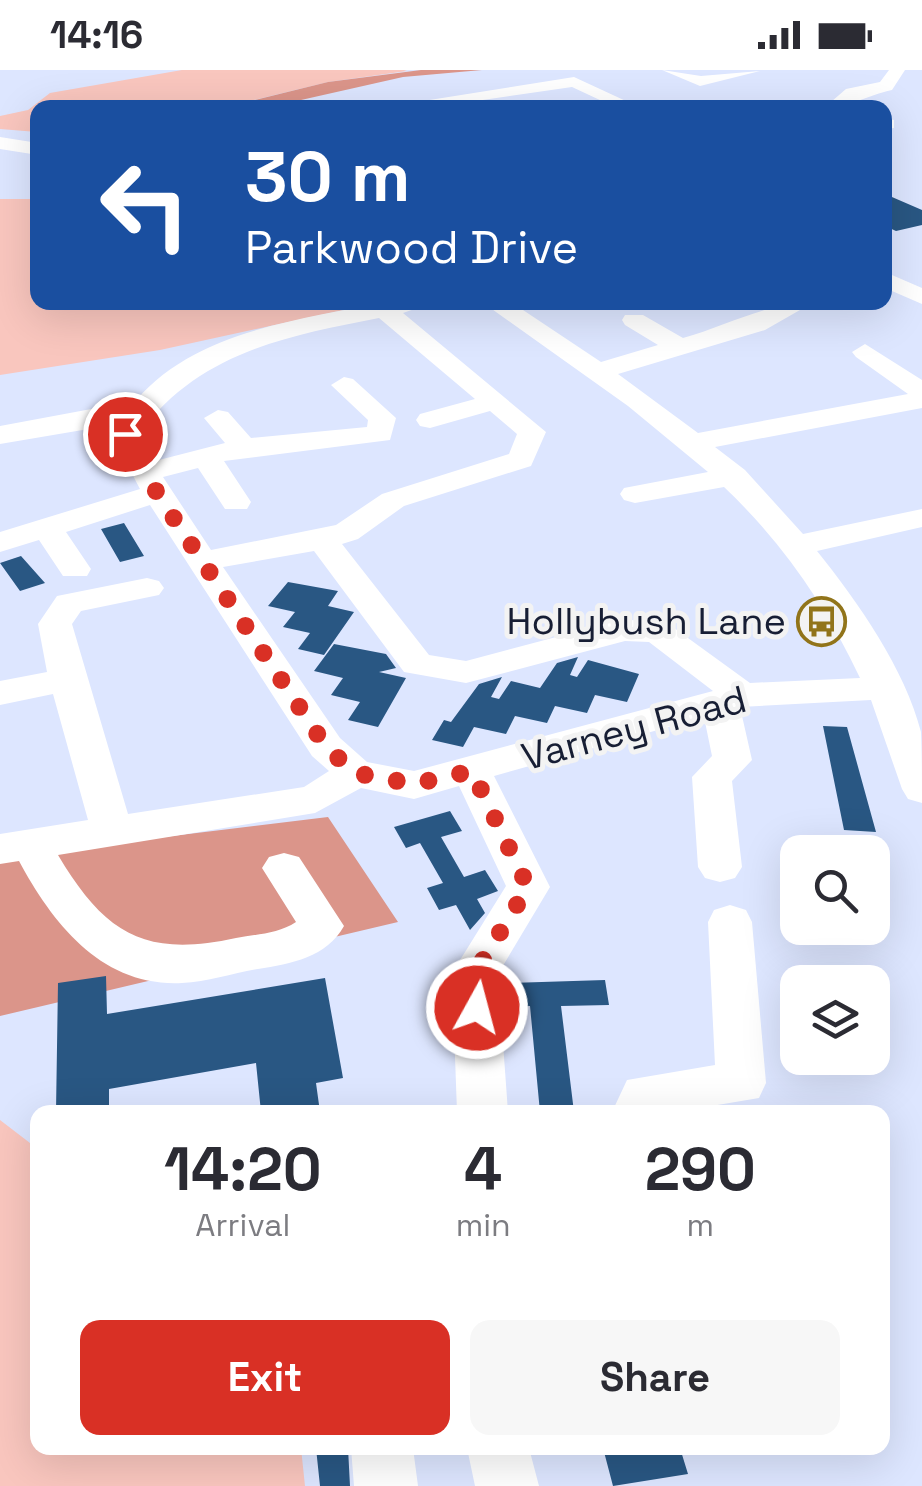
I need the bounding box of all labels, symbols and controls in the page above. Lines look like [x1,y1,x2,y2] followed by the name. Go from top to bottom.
[50,11,143,59] text: 14:16
[245,132,410,221] text: 30 m
[80,140,210,270] icon: left
[245,219,578,276] text: Parkwood Drive
[83,392,168,477] pin
[98,407,153,462] icon: arrive
[795,595,847,647] bus stop icon: Hollybush Lane
[507,597,786,645] place label: Hollybush Lane
[516,675,752,781] street label: Varney Road
[780,835,890,1075] map controls
[780,835,890,945] button: search
[425,956,529,1060] position arrow
[780,965,890,1075] button: layers
[164,1131,322,1208] text: 14:20
[464,1131,502,1208] text: 4
[645,1131,756,1208] text: 290
[195,1205,290,1245] text: Arrival
[456,1205,511,1245] text: min
[687,1205,714,1245] text: m
[80,1320,450,1435] button: Exit
[470,1320,840,1435] button: Share

